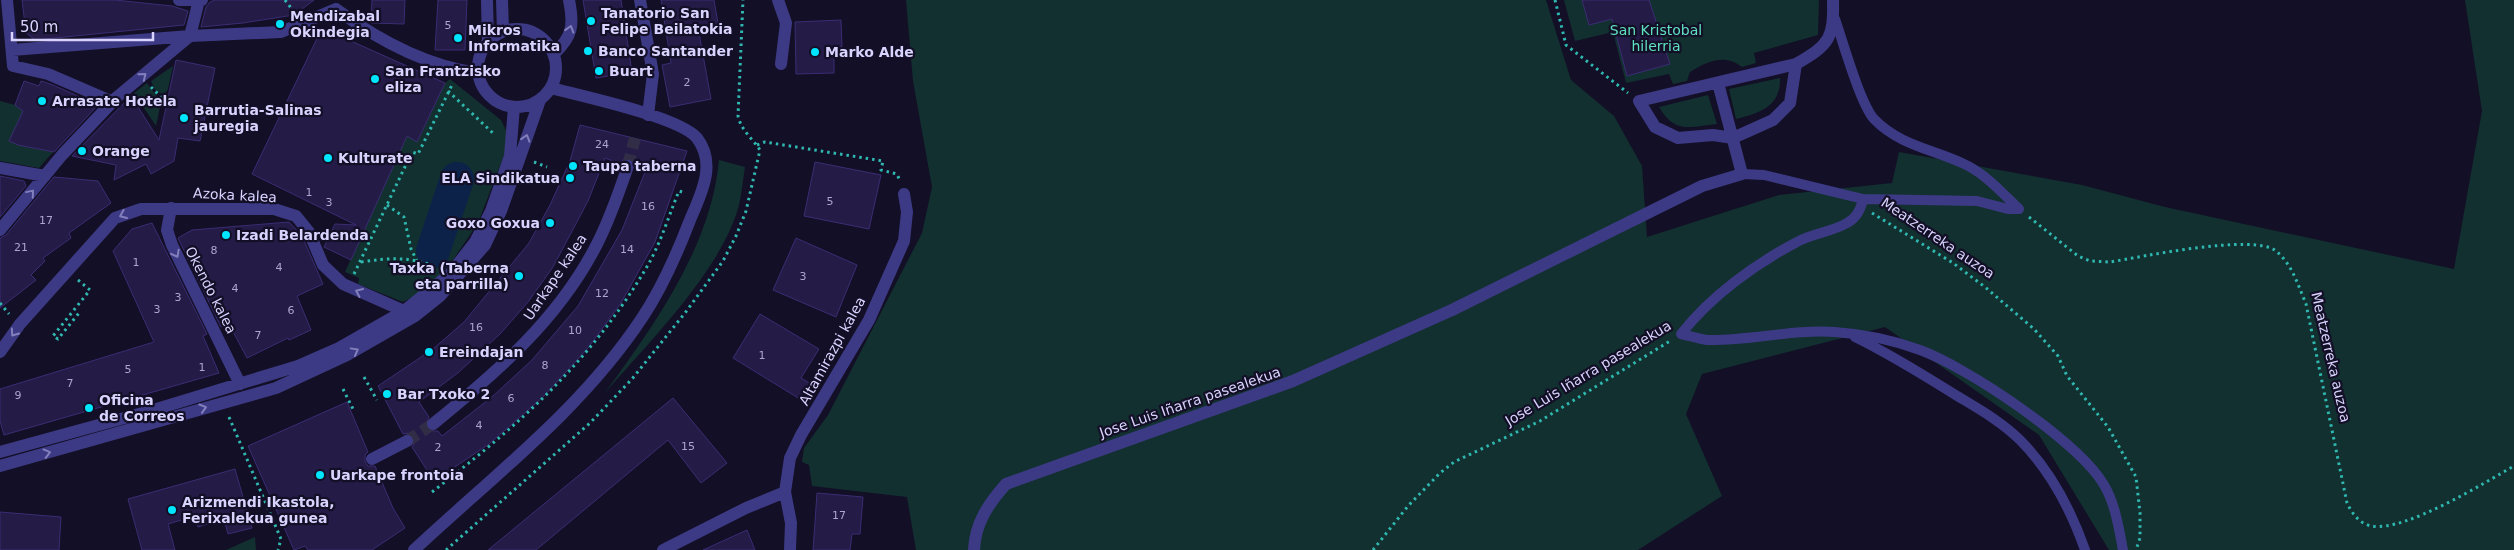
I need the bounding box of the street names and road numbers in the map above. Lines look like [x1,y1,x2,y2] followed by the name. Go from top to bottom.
[193,185,277,205] street label: Azoka kalea
[1878,194,1998,282] street label: Meatzerreka auzoa
[520,231,590,323] street label: Uarkape kalea
[182,244,240,336] street label: Okendo kalea
[2308,290,2354,424] street label: Meatzerreka auzoa
[796,294,868,408] street label: Altamirazpi kalea
[1501,317,1674,429] street label: Jose Luis Iñarra pasealekua
[1096,363,1283,441] street label: Jose Luis Iñarra pasealekua

